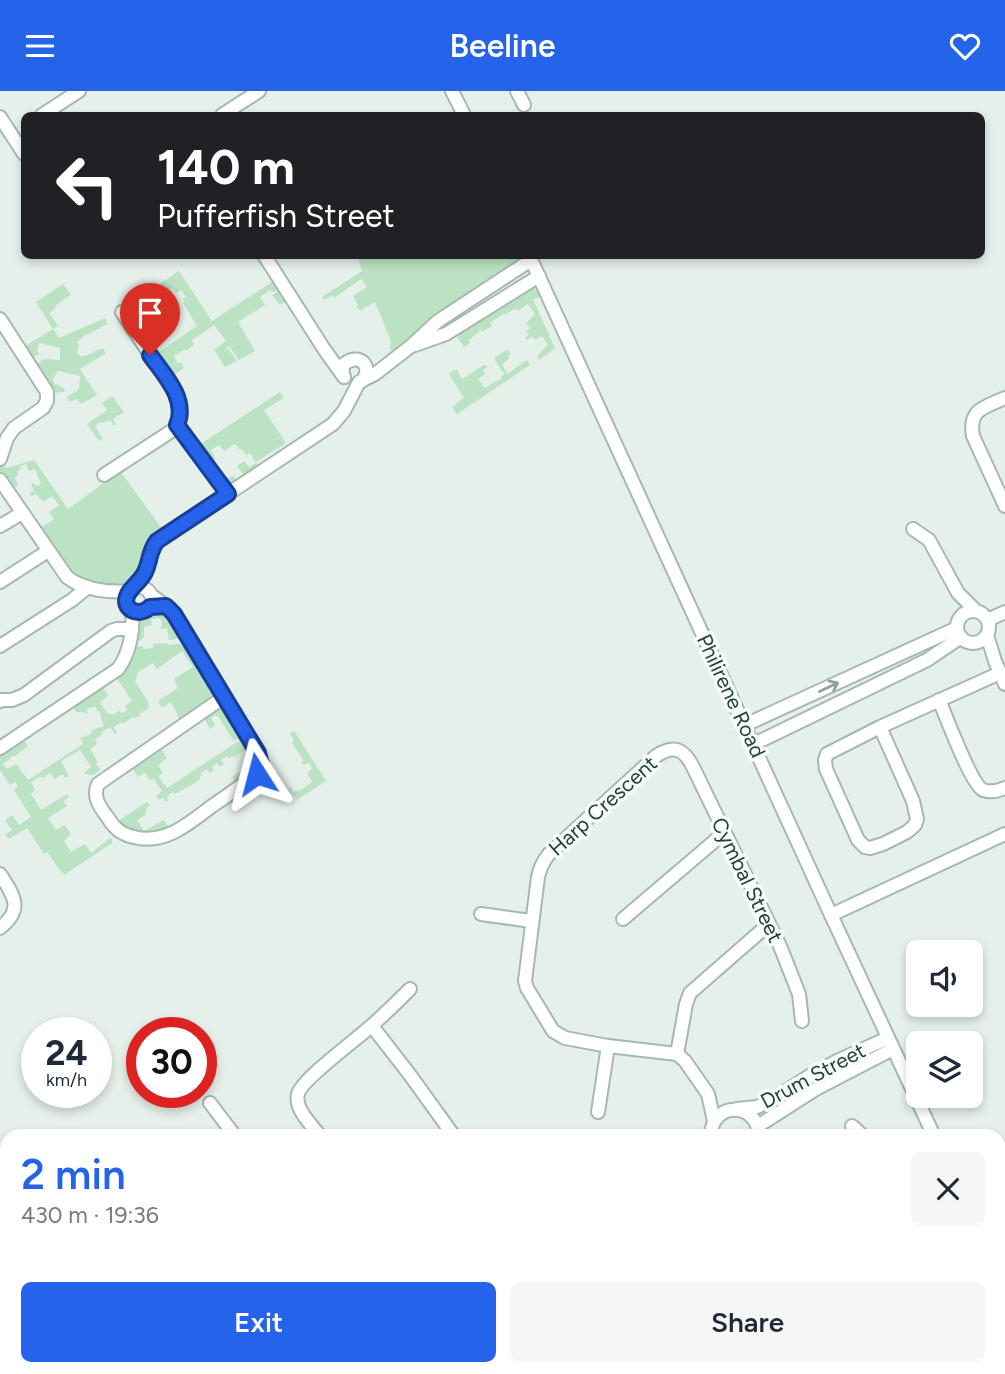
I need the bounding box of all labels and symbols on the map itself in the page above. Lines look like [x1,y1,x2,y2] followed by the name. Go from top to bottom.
[120,283,180,355] pin
[692,630,771,762] street label: Philirene Road
[818,679,839,693] one-way arrow
[220,737,294,811] position arrow
[543,750,662,861] street label: Harp Crescent
[706,813,788,946] street label: Cymbal Street
[126,1017,217,1108] speed limit sign: 30
[756,1037,870,1114] street label: Drum Street

